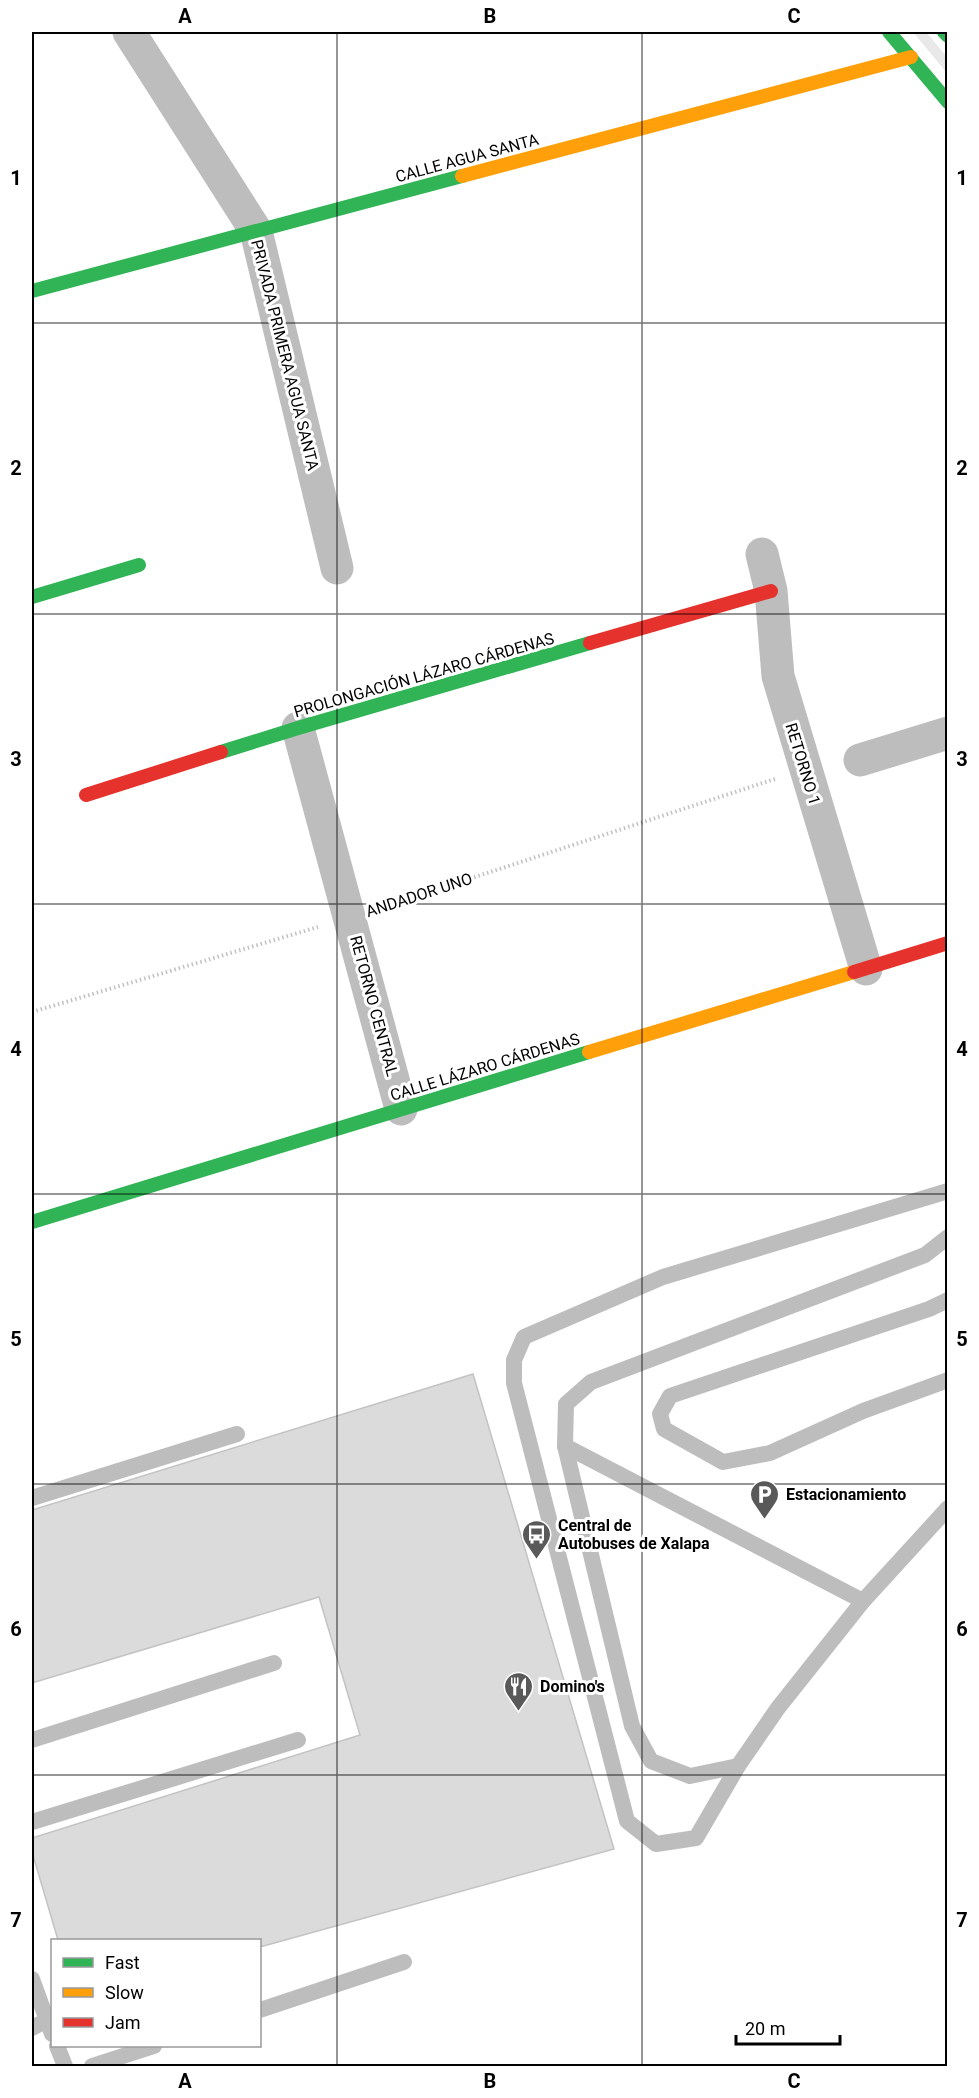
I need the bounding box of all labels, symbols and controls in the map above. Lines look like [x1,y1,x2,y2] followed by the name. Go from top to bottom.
[178,4,192,28] text: A
[484,4,496,28] text: B
[787,4,801,28] text: C
[393,130,541,186] street label: CALLE AGUA SANTA
[10,166,22,190] text: 1
[956,166,968,190] text: 1
[247,238,323,473] street label: PRIVADA PRIMERA AGUA SANTA
[10,456,22,480] text: 2
[956,456,968,480] text: 2
[291,628,556,721] street label: PROLONGACIÓN LÁZARO CÁRDENAS
[782,721,824,807] street label: RETORNO 1
[10,747,22,771] text: 3
[956,747,968,771] text: 3
[363,869,475,921] street label: ANDADOR UNO
[346,934,402,1079] street label: RETORNO CENTRAL
[388,1029,582,1105] street label: CALLE LÁZARO CÁRDENAS
[10,1037,22,1061] text: 4
[956,1037,968,1061] text: 4
[10,1327,22,1351] text: 5
[956,1327,968,1351] text: 5
[749,1478,781,1520] parking icon: Estacionamiento
[786,1485,906,1504] place label: Estacionamiento
[558,1516,710,1553] place label: Central de Autobuses de Xalapa
[521,1518,553,1560] bus stop icon: Central de Autobuses de Xalapa
[10,1617,22,1641] text: 6
[956,1617,968,1641] text: 6
[503,1670,535,1712] restaurant icon: Domino's
[540,1677,605,1696] place label: Domino's
[10,1908,22,1932] text: 7
[956,1908,968,1932] text: 7
[51,1939,261,2047] legend
[105,1952,140,1973] text: Fast
[105,1982,144,2003] text: Slow
[736,2008,840,2046] scale bar
[105,2012,141,2033] text: Jam
[745,2018,785,2039] text: 20 m
[178,2069,192,2093] text: A
[484,2069,496,2093] text: B
[787,2069,801,2093] text: C

